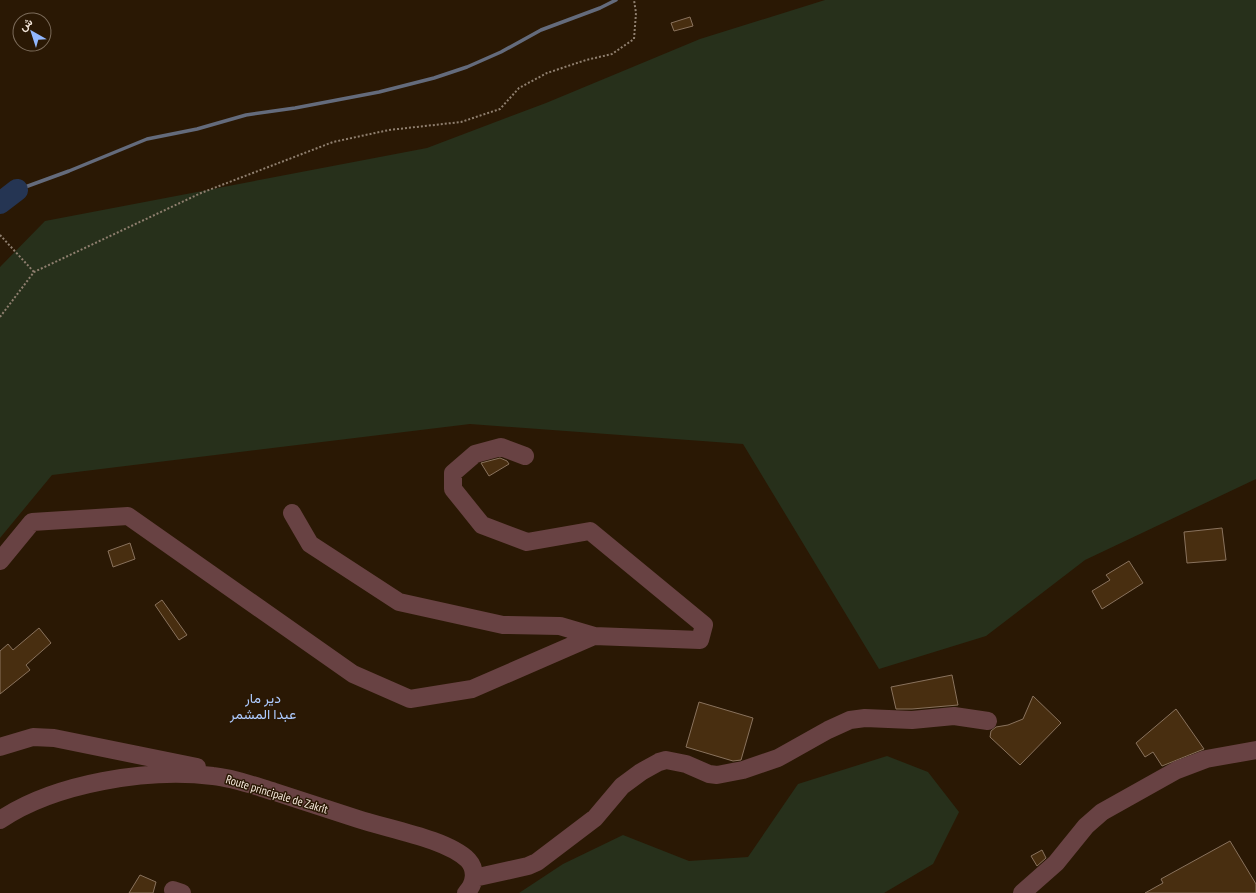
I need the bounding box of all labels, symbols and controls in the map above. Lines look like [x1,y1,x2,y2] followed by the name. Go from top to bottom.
[12,12,52,52] north arrow
[16,15,35,34] text: ش
[229,689,296,723] district label: دير مار عبدا المشمر
[224,771,331,817] street label: Route principale de Zakrît

